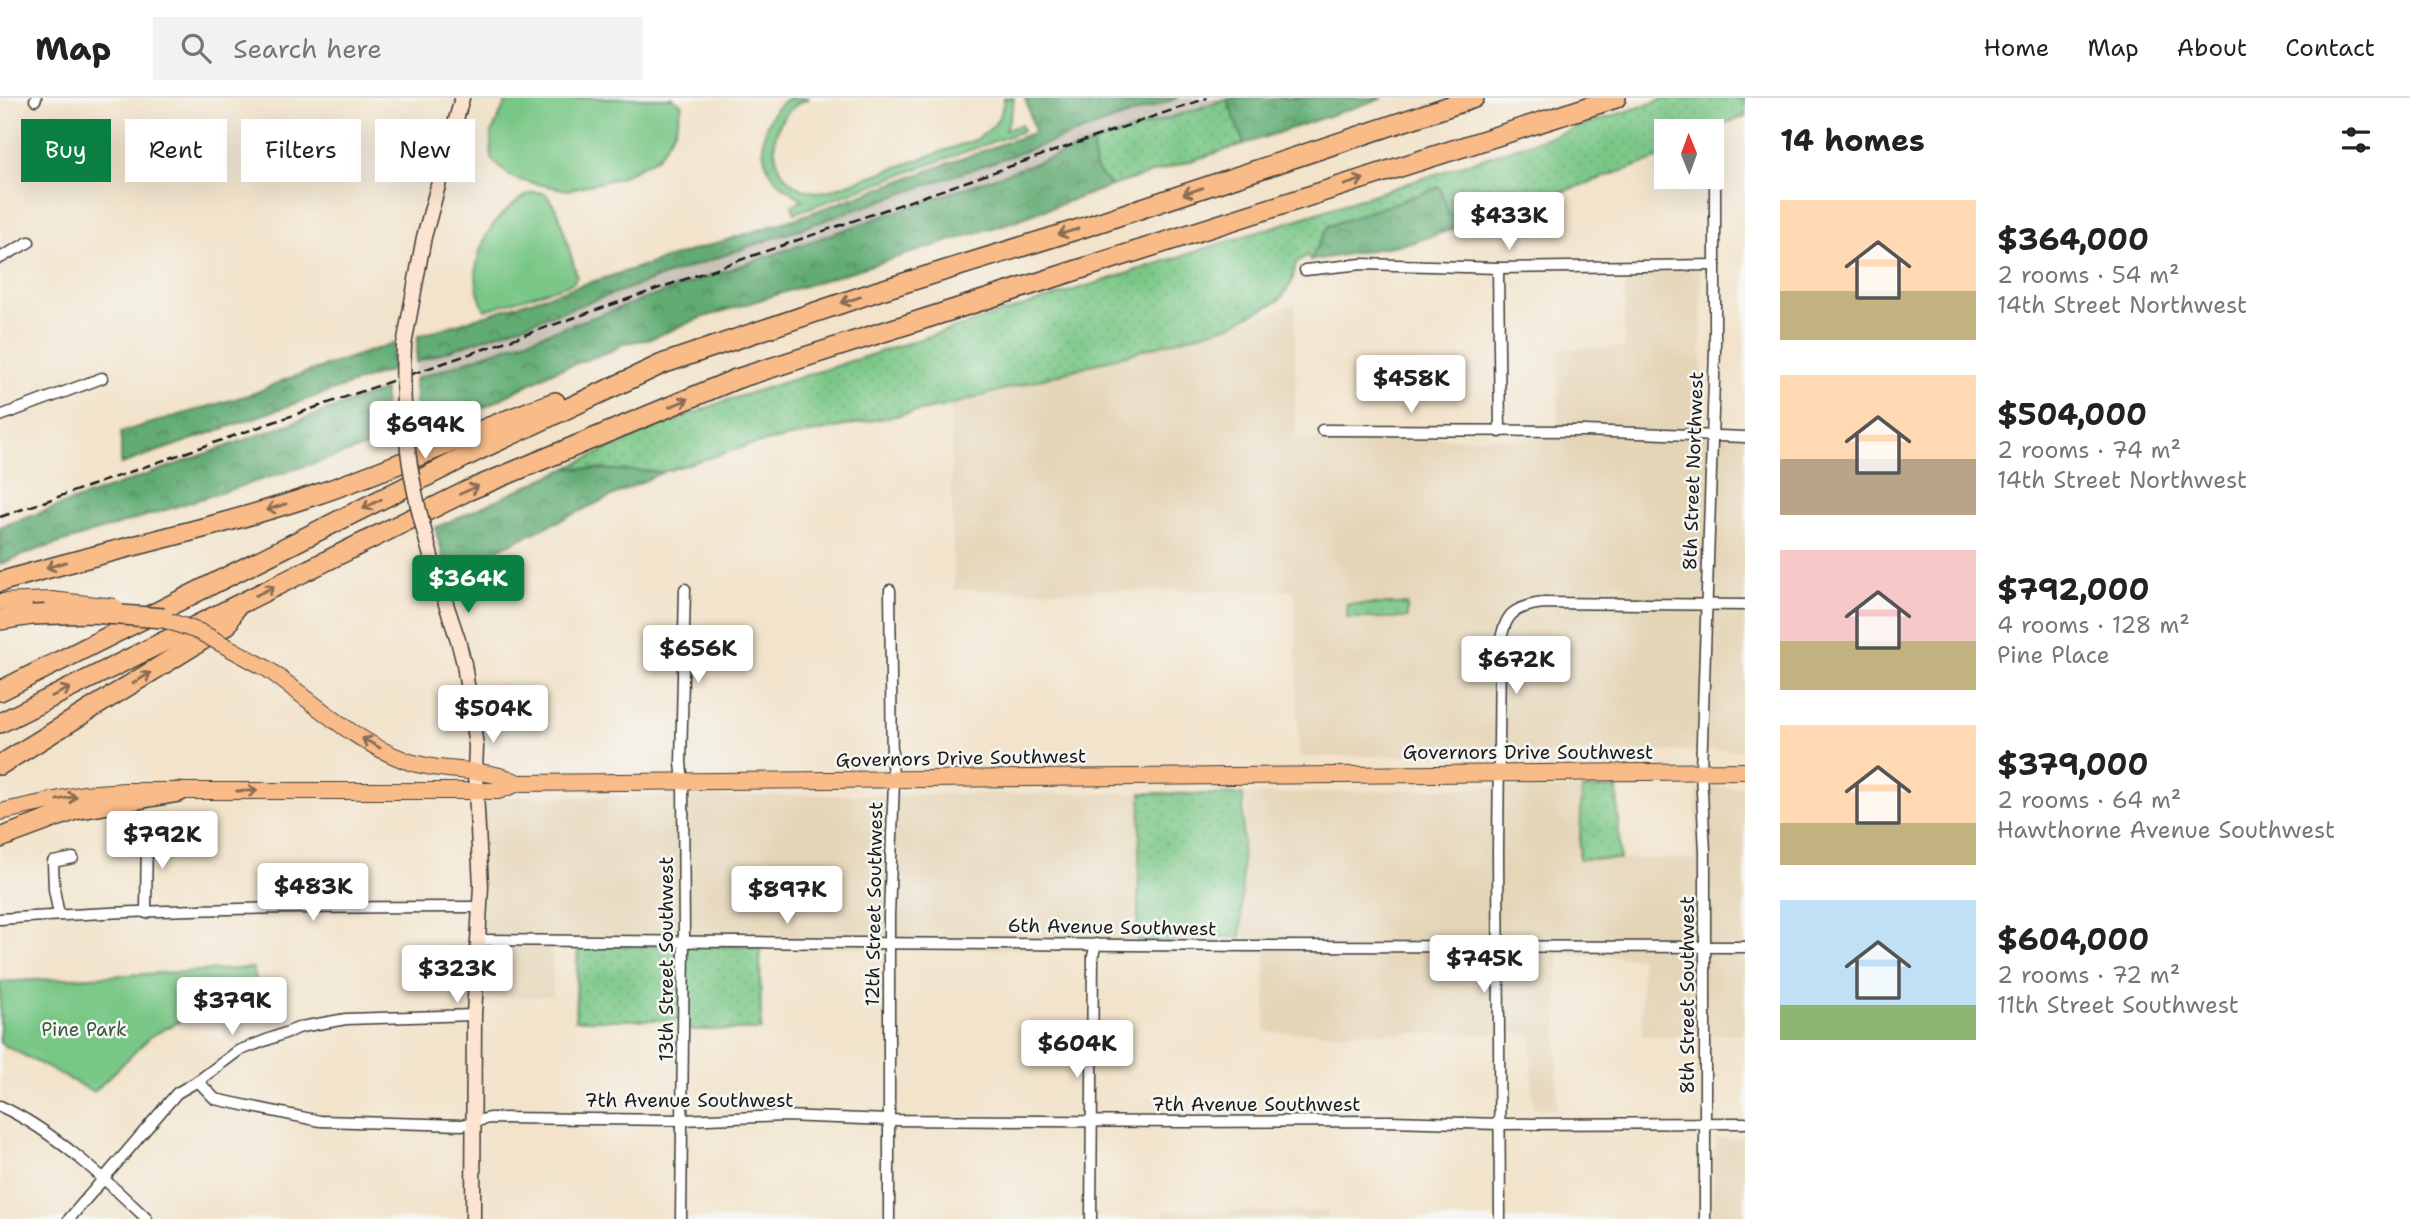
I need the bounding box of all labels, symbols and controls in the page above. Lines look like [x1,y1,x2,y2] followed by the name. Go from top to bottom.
[153,17,643,80] search box
[35,26,111,71] text: Map
[177,29,215,67] icon: search
[233,31,382,66] text: Search here
[1983,32,2049,64] text: Home
[2087,32,2139,64] text: Map
[2177,32,2247,64] text: About
[2285,32,2375,64] text: Contact
[21,119,111,182] chip: Buy
[125,119,227,182] chip: Rent
[241,119,361,182] chip: Filters
[375,119,475,182] chip: New
[1654,119,1724,189] north arrow
[1654,119,1724,189] map controls
[1780,120,1925,161] text: 14 homes
[2337,121,2375,159] icon: filters
[1342,175,1364,187] one-way arrow
[1182,186,1204,198] one-way arrow
[1460,192,1558,252] pin: $433K
[1470,200,1548,230] text: $433K
[1997,219,2149,260] text: $364,000
[1058,227,1080,240] one-way arrow
[1836,228,1920,312] icon: home
[1997,260,2180,290] text: 2 rooms · 54 m²
[1997,290,2247,320] text: 14th Street Northwest
[841,295,863,307] one-way arrow
[1362,356,1460,415] pin: $458K
[1372,363,1450,393] text: $458K
[1677,371,1709,571] street label: 8th Street Northwest
[1997,394,2147,435] text: $504,000
[667,395,689,408] one-way arrow
[376,402,474,461] pin: $694K
[1836,403,1920,487] icon: home
[386,409,464,439] text: $694K
[1997,435,2181,465] text: 2 rooms · 74 m²
[1997,465,2247,495] text: 14th Street Northwest
[458,483,479,496] one-way arrow
[362,497,383,511] one-way arrow
[265,502,287,515] one-way arrow
[419,556,517,615] pin: $364K
[46,560,68,573] one-way arrow
[428,563,508,593] text: $364K
[1997,569,2149,610] text: $792,000
[1836,578,1920,662] icon: home
[254,584,275,598] one-way arrow
[1997,610,2190,640] text: 4 rooms · 128 m²
[649,626,747,685] pin: $656K
[659,633,737,663] text: $656K
[1467,636,1565,696] pin: $672K
[1997,640,2110,670] text: Pine Place
[1477,644,1555,674] text: $672K
[131,671,151,685] one-way arrow
[50,685,71,699] one-way arrow
[444,686,542,745] pin: $504K
[454,693,532,723] text: $504K
[361,736,382,749] one-way arrow
[1403,740,1653,765] street label: Governors Drive Southwest
[836,743,1086,773] street label: Governors Drive Southwest
[1997,744,2149,785] text: $379,000
[1836,753,1920,837] icon: home
[236,785,259,798] one-way arrow
[1997,785,2181,815] text: 2 rooms · 64 m²
[55,790,78,804] one-way arrow
[860,801,888,1007] street label: 12th Street Southwest
[113,812,211,871] pin: $792K
[1997,815,2335,845] text: Hawthorne Avenue Southwest
[123,819,201,849] text: $792K
[654,857,679,1061] street label: 13th Street Southwest
[264,864,362,923] pin: $483K
[738,866,836,926] pin: $897K
[273,871,353,901] text: $483K
[747,874,827,904] text: $897K
[1675,896,1700,1094] street label: 8th Street Southwest
[1007,913,1217,941] street label: 6th Avenue Southwest
[1997,919,2149,960] text: $604,000
[1836,928,1920,1012] icon: home
[1435,936,1533,995] pin: $745K
[1446,943,1522,973] text: $745K
[408,946,506,1005] pin: $323K
[418,953,496,983] text: $323K
[1997,960,2180,990] text: 2 rooms · 72 m²
[183,978,281,1037] pin: $379K
[193,985,271,1015] text: $379K
[1997,990,2239,1020] text: 11th Street Southwest
[41,1017,127,1042] park label: Pine Park
[1028,1020,1126,1080] pin: $604K
[1037,1028,1117,1058] text: $604K
[584,1088,794,1113] street label: 7th Avenue Southwest
[1151,1092,1361,1117] street label: 7th Avenue Southwest

